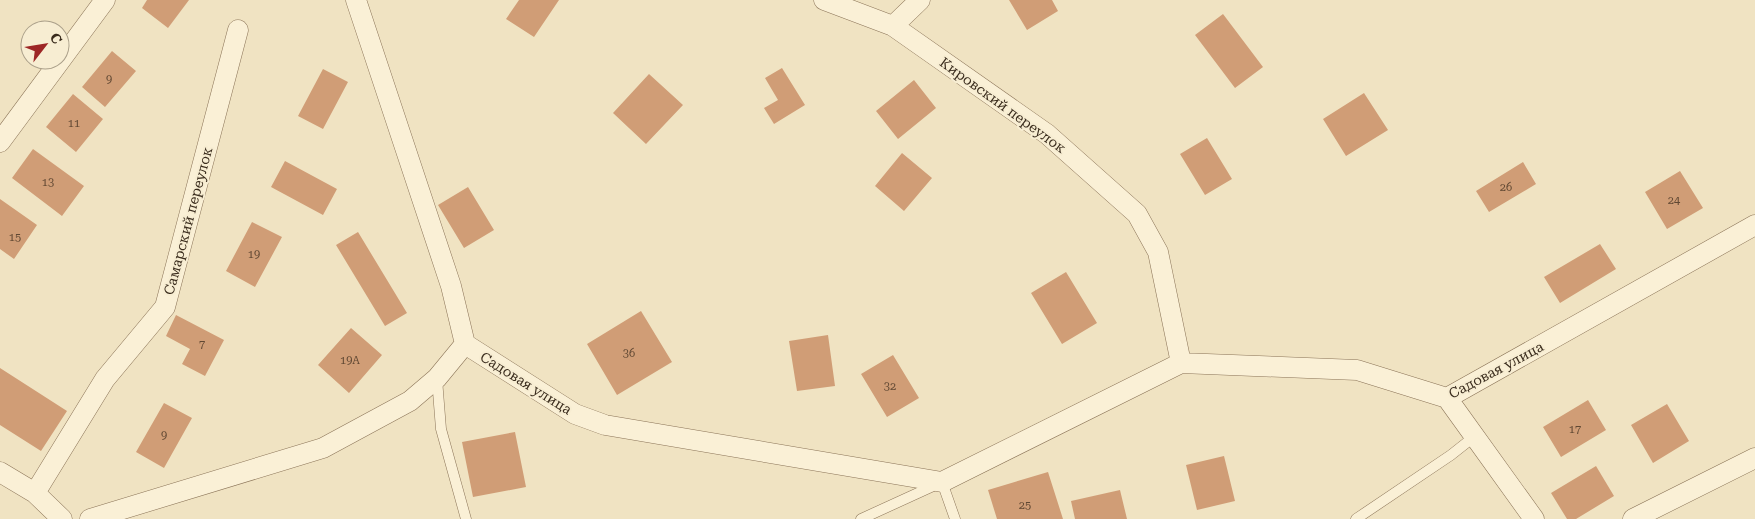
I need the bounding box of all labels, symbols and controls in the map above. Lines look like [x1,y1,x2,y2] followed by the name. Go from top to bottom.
[20,20,70,70] north arrow
[47,30,66,47] text: С
[937,54,1069,156] street label: Кировский переулок
[106,73,112,86] house number: 9
[68,117,80,130] house number: 11
[161,145,215,297] street label: Самарский переулок
[42,176,54,189] house number: 13
[1500,181,1512,194] house number: 26
[1668,194,1681,207] house number: 24
[9,231,21,244] house number: 15
[248,248,260,261] house number: 19
[199,338,205,351] house number: 7
[1446,338,1546,402] street label: Садовая улица
[623,347,635,360] house number: 36
[477,348,575,418] street label: Садовая улица
[340,354,360,367] house number: 19А
[884,380,896,393] house number: 32
[1569,423,1581,436] house number: 17
[161,429,167,442] house number: 9
[1019,499,1031,512] house number: 25

